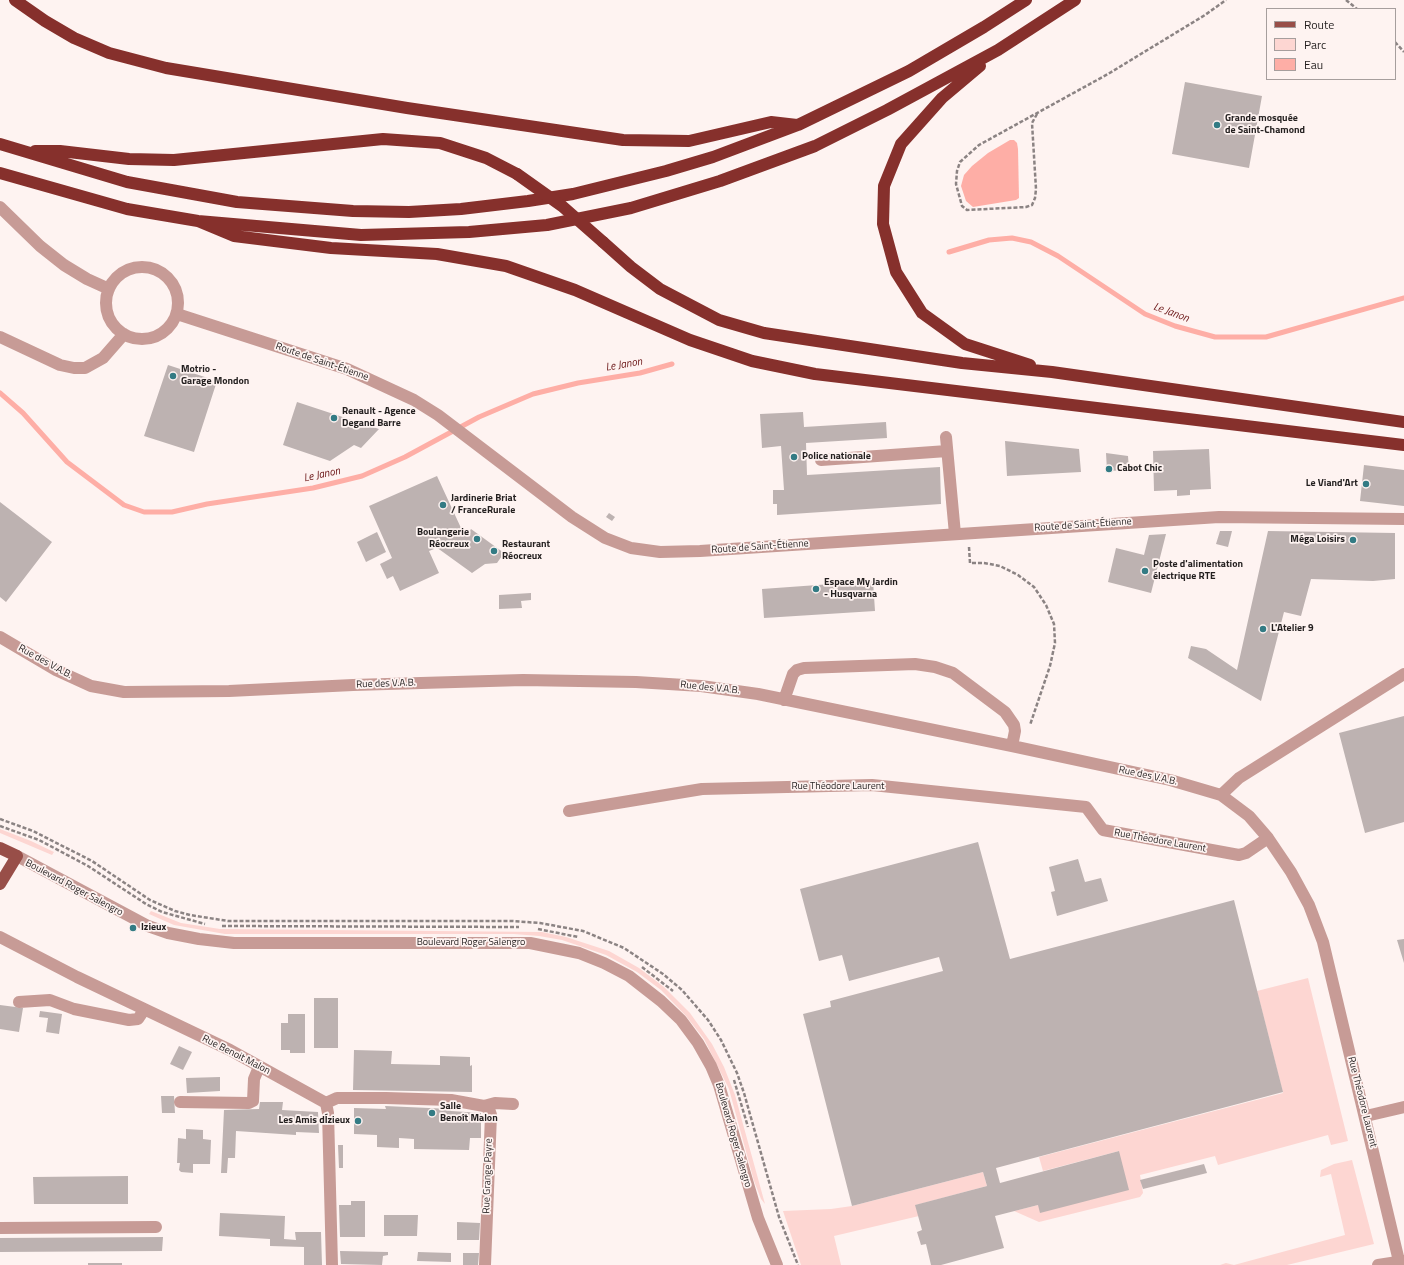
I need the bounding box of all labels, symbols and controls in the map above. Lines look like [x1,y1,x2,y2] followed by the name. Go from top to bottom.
[1266,8,1396,80] legend
[1304,15,1334,34] text: Route
[1304,35,1326,54] text: Parc
[1304,55,1323,74] text: Eau
[1225,113,1305,136] place label: Grande mosquée de Saint-Chamond
[1212,120,1222,130] marker: Grande mosquée de Saint-Chamond
[1151,300,1191,326] water label: Le Janon
[274,340,370,384] street label: Route de Saint-Étienne
[605,355,643,375] water label: Le Janon
[181,364,249,388] place label: Motrio - Garage Mondon
[168,371,178,381] marker: Motrio - Garage Mondon
[342,406,416,430] place label: Renault - Agence Degand Barre
[329,413,339,423] marker: Renault - Agence Degand Barre
[802,451,871,463] place label: Police nationale
[789,452,799,462] marker: Police nationale
[1117,463,1162,475] place label: Cabot Chic
[1104,464,1114,474] marker: Cabot Chic
[303,465,341,485] water label: Le Janon
[1306,478,1358,490] place label: Le Viand'Art
[1361,479,1371,489] marker: Le Viand'Art
[451,493,516,516] place label: Jardinerie Briat / FranceRurale
[438,500,448,510] marker: Jardinerie Briat / FranceRurale
[1034,516,1132,534] street label: Route de Saint-Étienne
[417,527,469,550] place label: Boulangerie Réocreux
[472,534,482,544] marker: Boulangerie Réocreux
[1290,534,1345,546] place label: Méga Loisirs
[1348,535,1358,545] marker: Méga Loisirs
[711,538,809,556] street label: Route de Saint-Étienne
[502,539,550,562] place label: Restaurant Réocreux
[489,546,499,556] marker: Restaurant Réocreux
[1153,559,1243,582] place label: Poste d'alimentation électrique RTE
[1140,566,1150,576] marker: Poste d'alimentation électrique RTE
[824,577,898,600] place label: Espace My Jardin - Husqvarna
[811,584,821,594] marker: Espace My Jardin - Husqvarna
[1271,623,1314,635] place label: L'Atelier 9
[1258,624,1268,634] marker: L'Atelier 9
[16,642,74,682] street label: Rue des V.A.B.
[356,677,416,691] street label: Rue des V.A.B.
[680,679,740,697] street label: Rue des V.A.B.
[1118,764,1178,788] street label: Rue des V.A.B.
[791,781,885,793] street label: Rue Théodore Laurent
[1113,827,1207,855] street label: Rue Théodore Laurent
[23,857,125,919] street label: Boulevard Roger Salengro
[141,922,166,934] place label: Izieux
[128,923,138,933] marker: Izieux
[417,937,525,949] street label: Boulevard Roger Salengro
[200,1033,272,1077] street label: Rue Benoit Malon
[1345,1055,1379,1149] street label: Rue Théodore Laurent
[712,1081,754,1189] street label: Boulevard Roger Salengro
[440,1101,498,1124] place label: Salle Benoît Malon
[427,1108,437,1118] marker: Salle Benoît Malon
[279,1115,350,1127] place label: Les Amis dÍzieux
[353,1116,363,1126] marker: Les Amis dÍzieux
[481,1138,495,1214] street label: Rue Grange Payre

